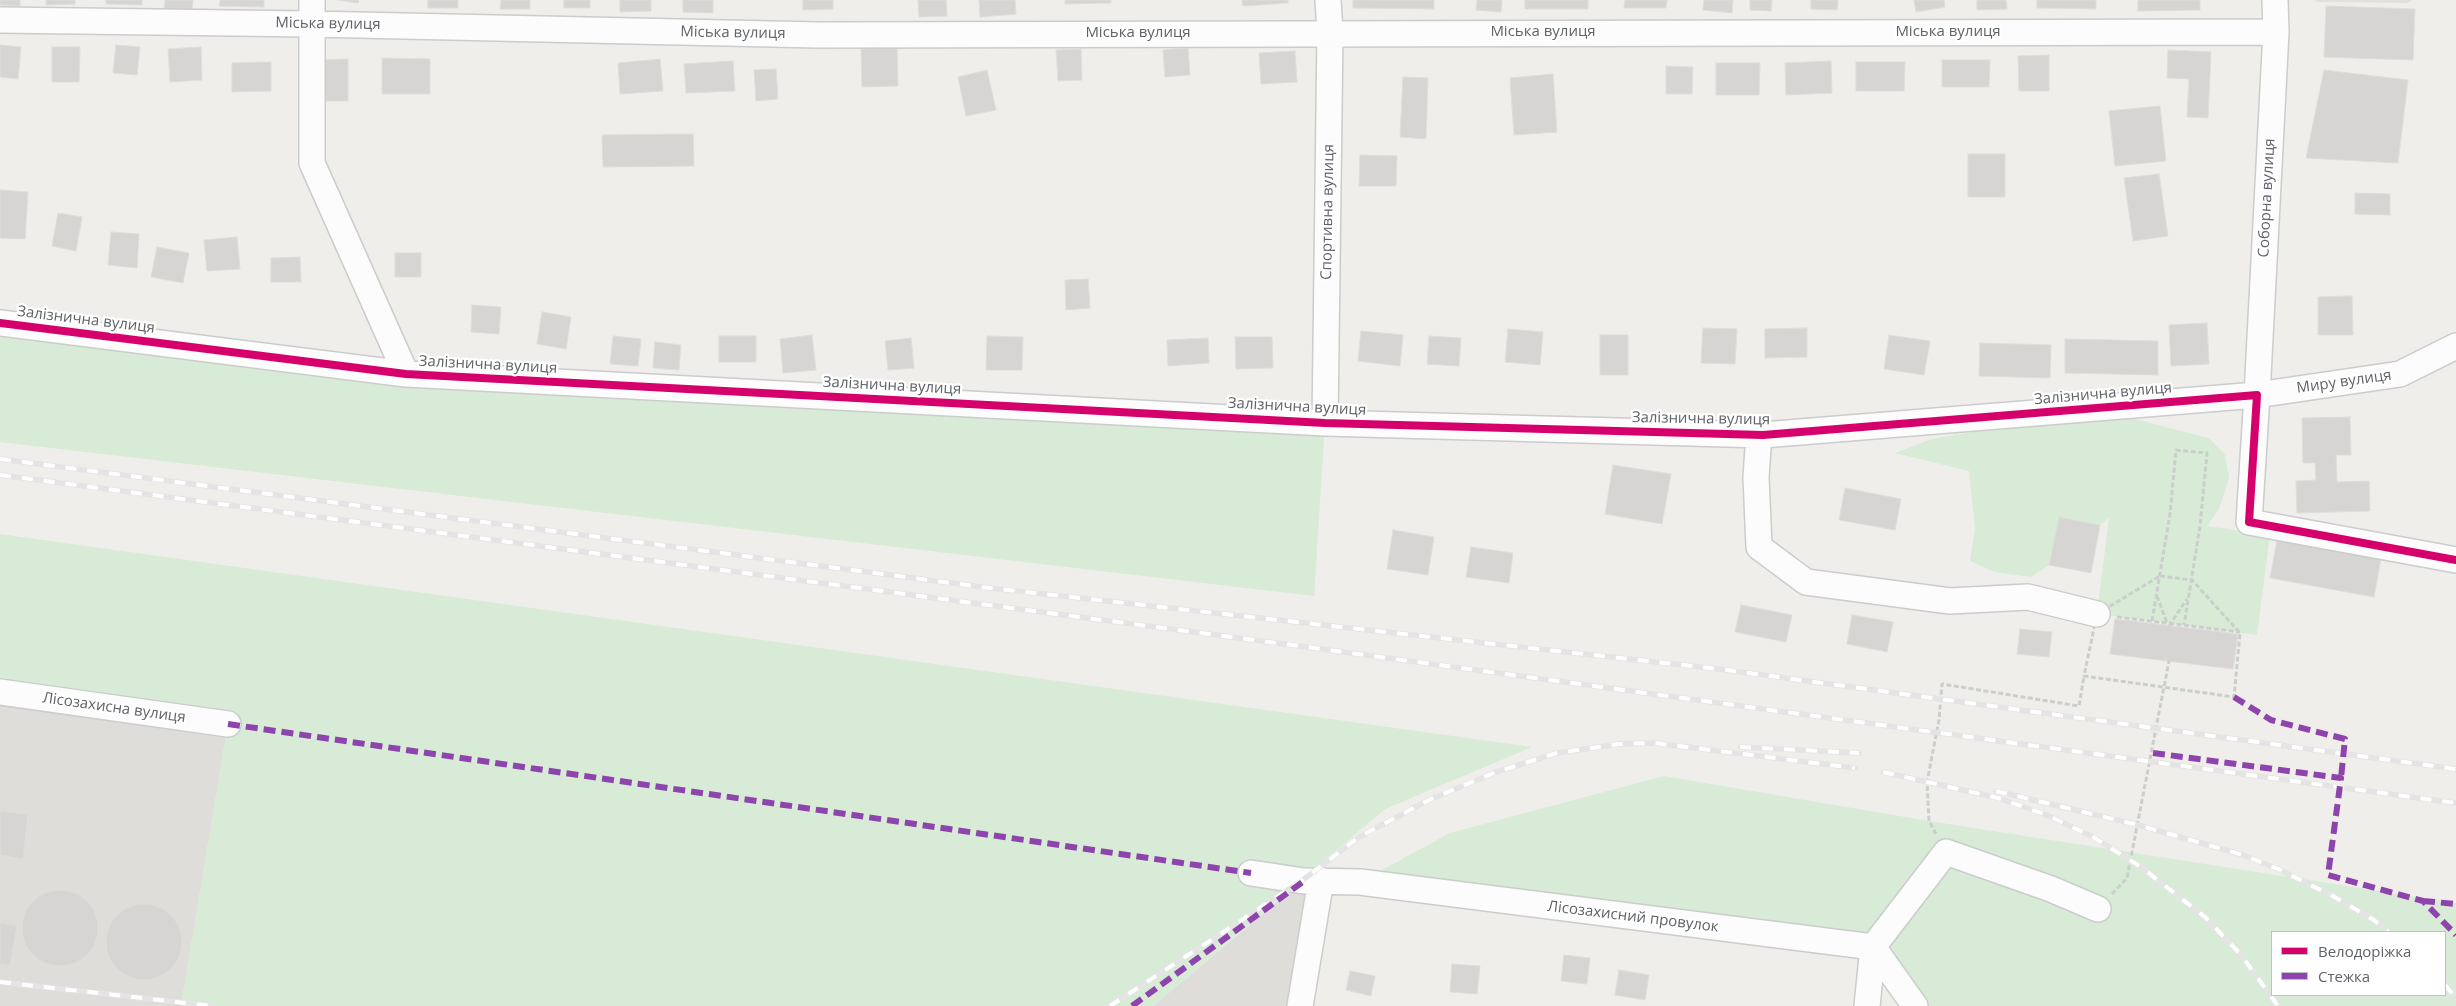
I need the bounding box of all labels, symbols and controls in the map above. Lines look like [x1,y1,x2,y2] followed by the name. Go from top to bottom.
[275,14,381,34] street label: Міська вулиця
[680,23,786,43] street label: Міська вулиця
[1490,23,1596,41] street label: Міська вулиця
[1895,23,2001,41] street label: Міська вулиця
[1085,24,1191,42] street label: Міська вулиця
[2255,138,2279,258] street label: Соборна вулиця
[1318,144,1338,280] street label: Спортивна вулиця
[16,303,156,337] street label: Залізнична вулиця
[418,352,558,378] street label: Залізнична вулиця
[2295,366,2393,398] street label: Миру вулиця
[822,373,962,399] street label: Залізнична вулиця
[2033,379,2173,409] street label: Залізнична вулиця
[1227,394,1367,420] street label: Залізнична вулиця
[1632,409,1770,429] street label: Залізнична вулиця
[41,689,187,727] street label: Лісозахисна вулиця
[1546,898,1720,936] street label: Лісозахисний провулок
[2271,931,2446,996] legend
[2318,941,2411,961] text: Велодоріжка
[2318,966,2370,986] text: Стежка

